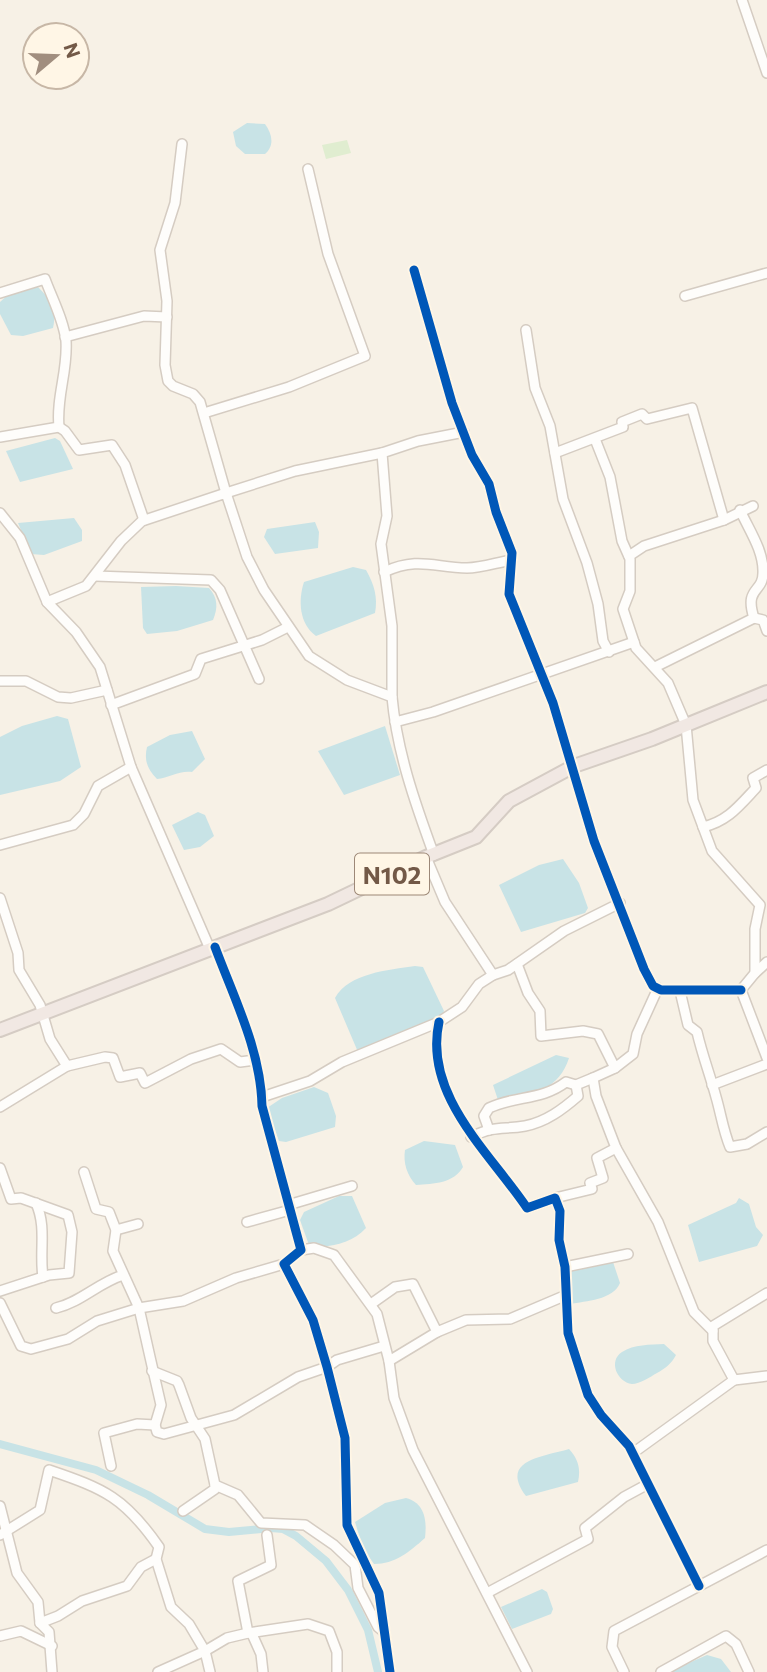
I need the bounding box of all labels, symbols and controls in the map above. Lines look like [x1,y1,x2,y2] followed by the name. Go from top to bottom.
[21,21,91,91] north arrow
[59,40,86,61] text: N
[355,854,429,894] road number: N102

